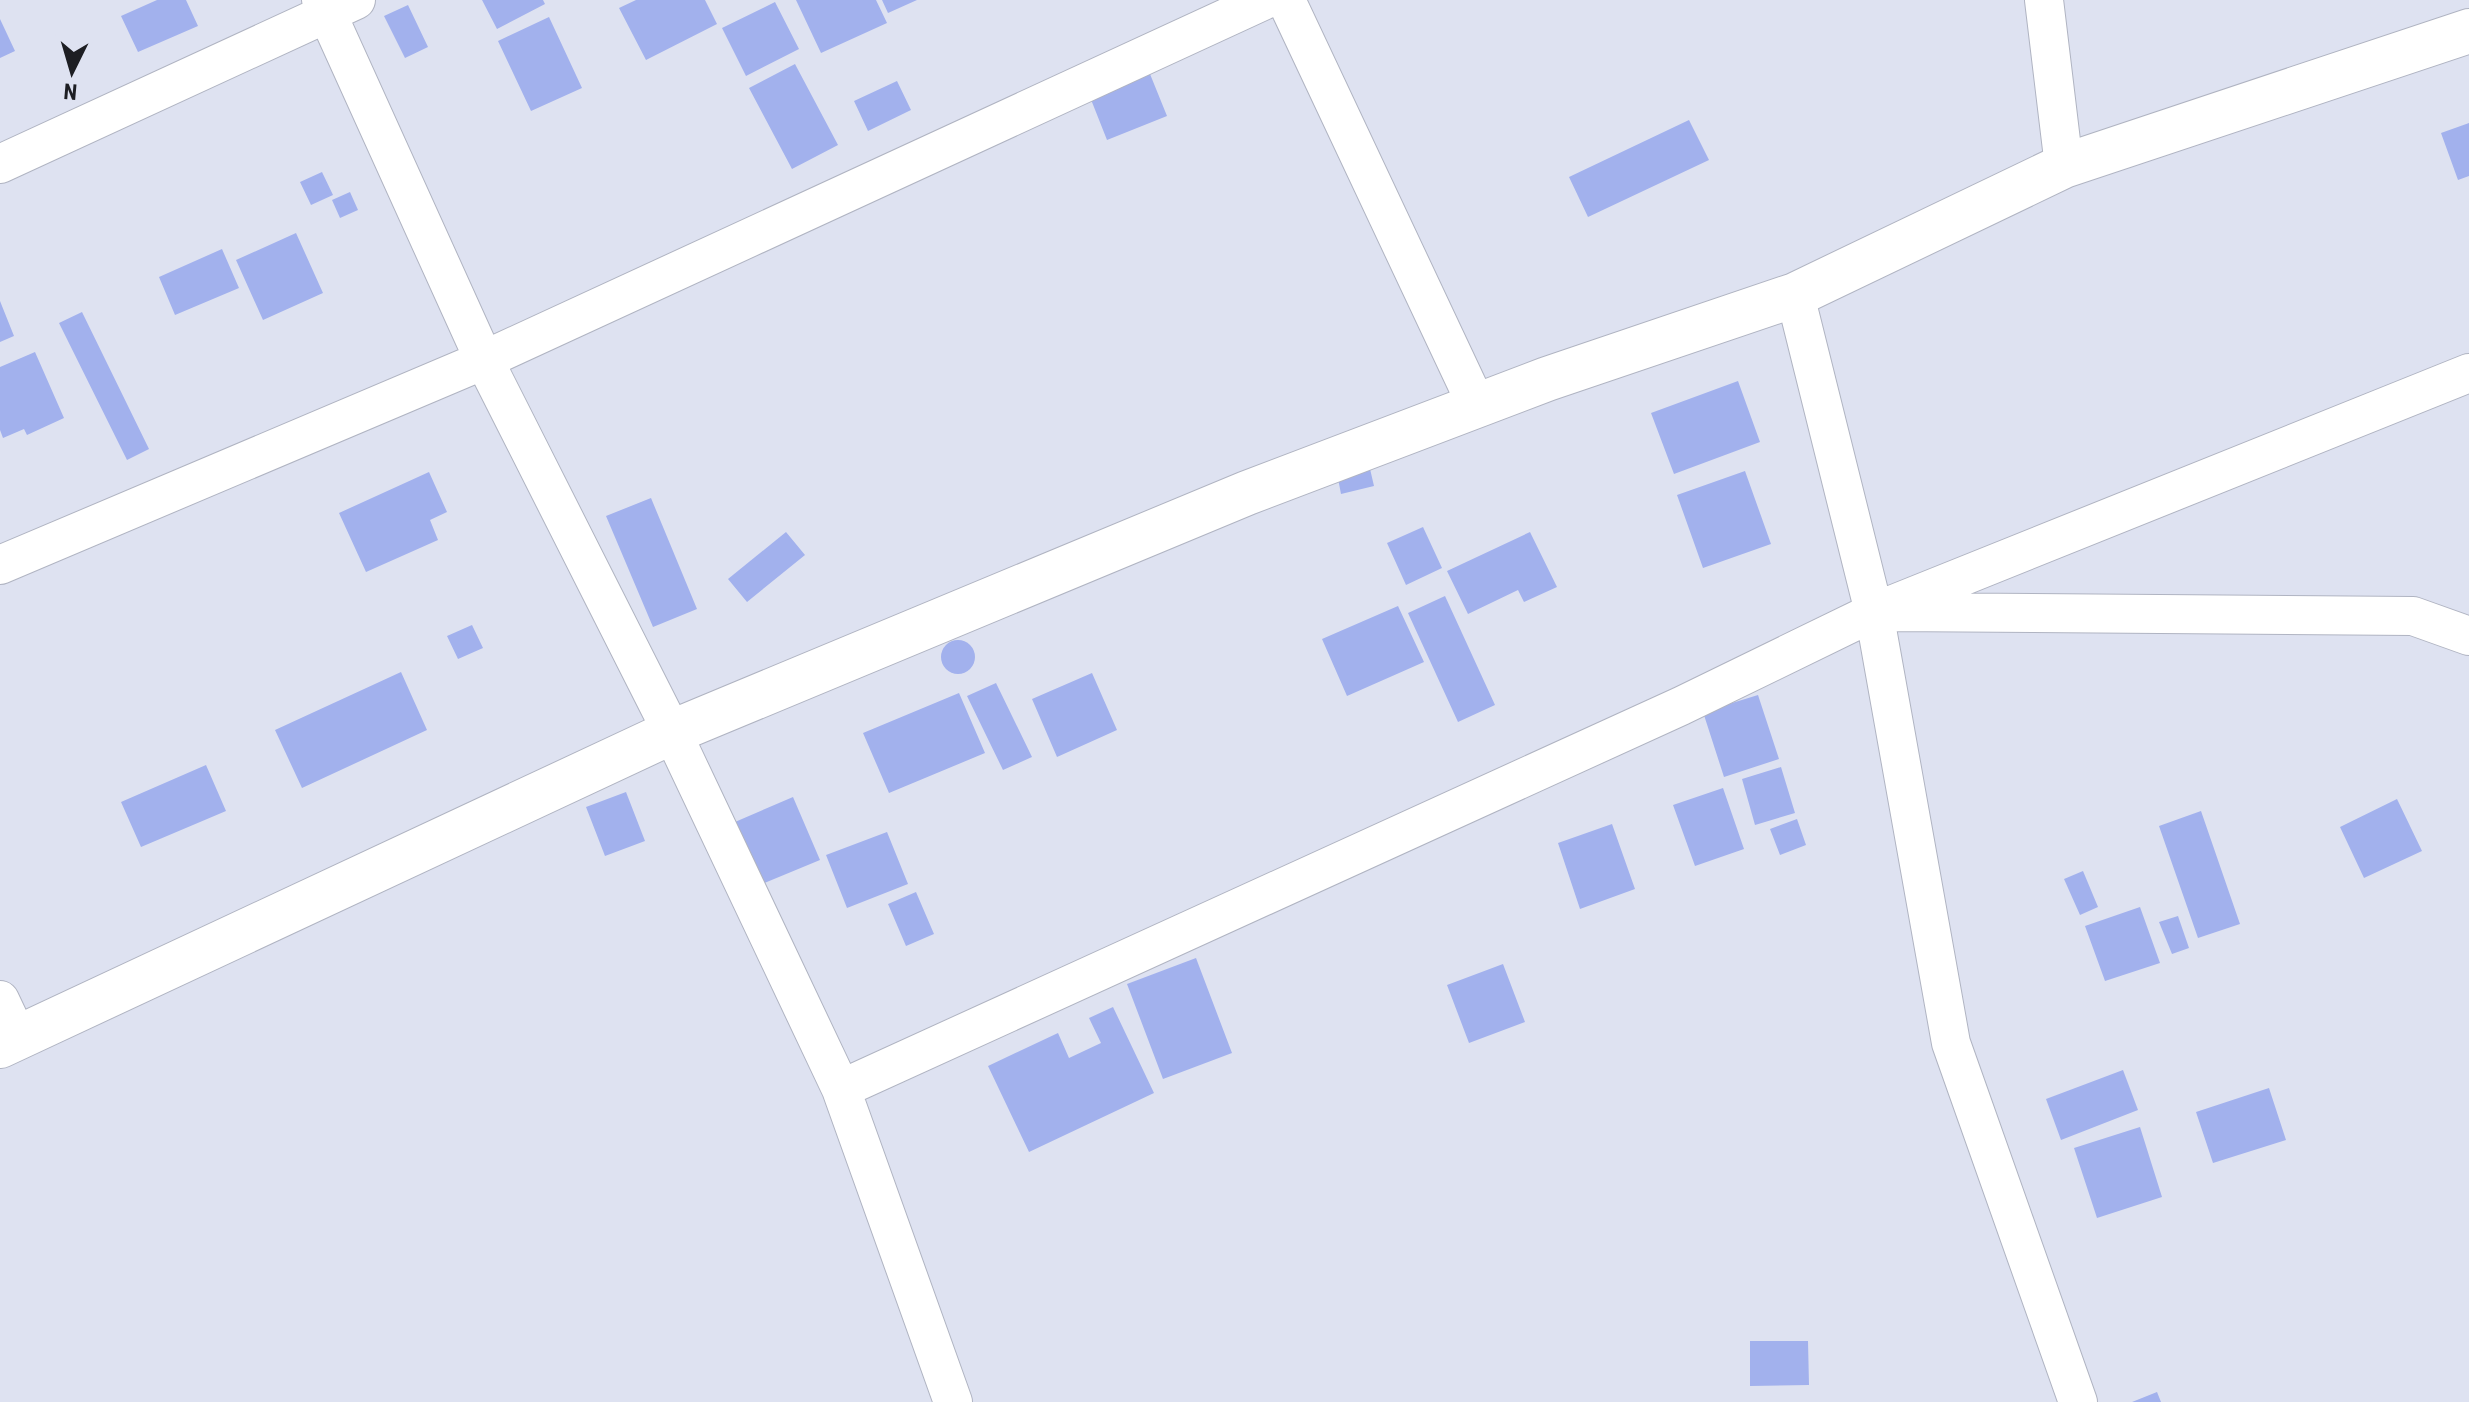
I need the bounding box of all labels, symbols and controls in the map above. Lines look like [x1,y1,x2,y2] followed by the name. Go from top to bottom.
[32,32,112,112] north arrow
[62,78,78,104] text: N

